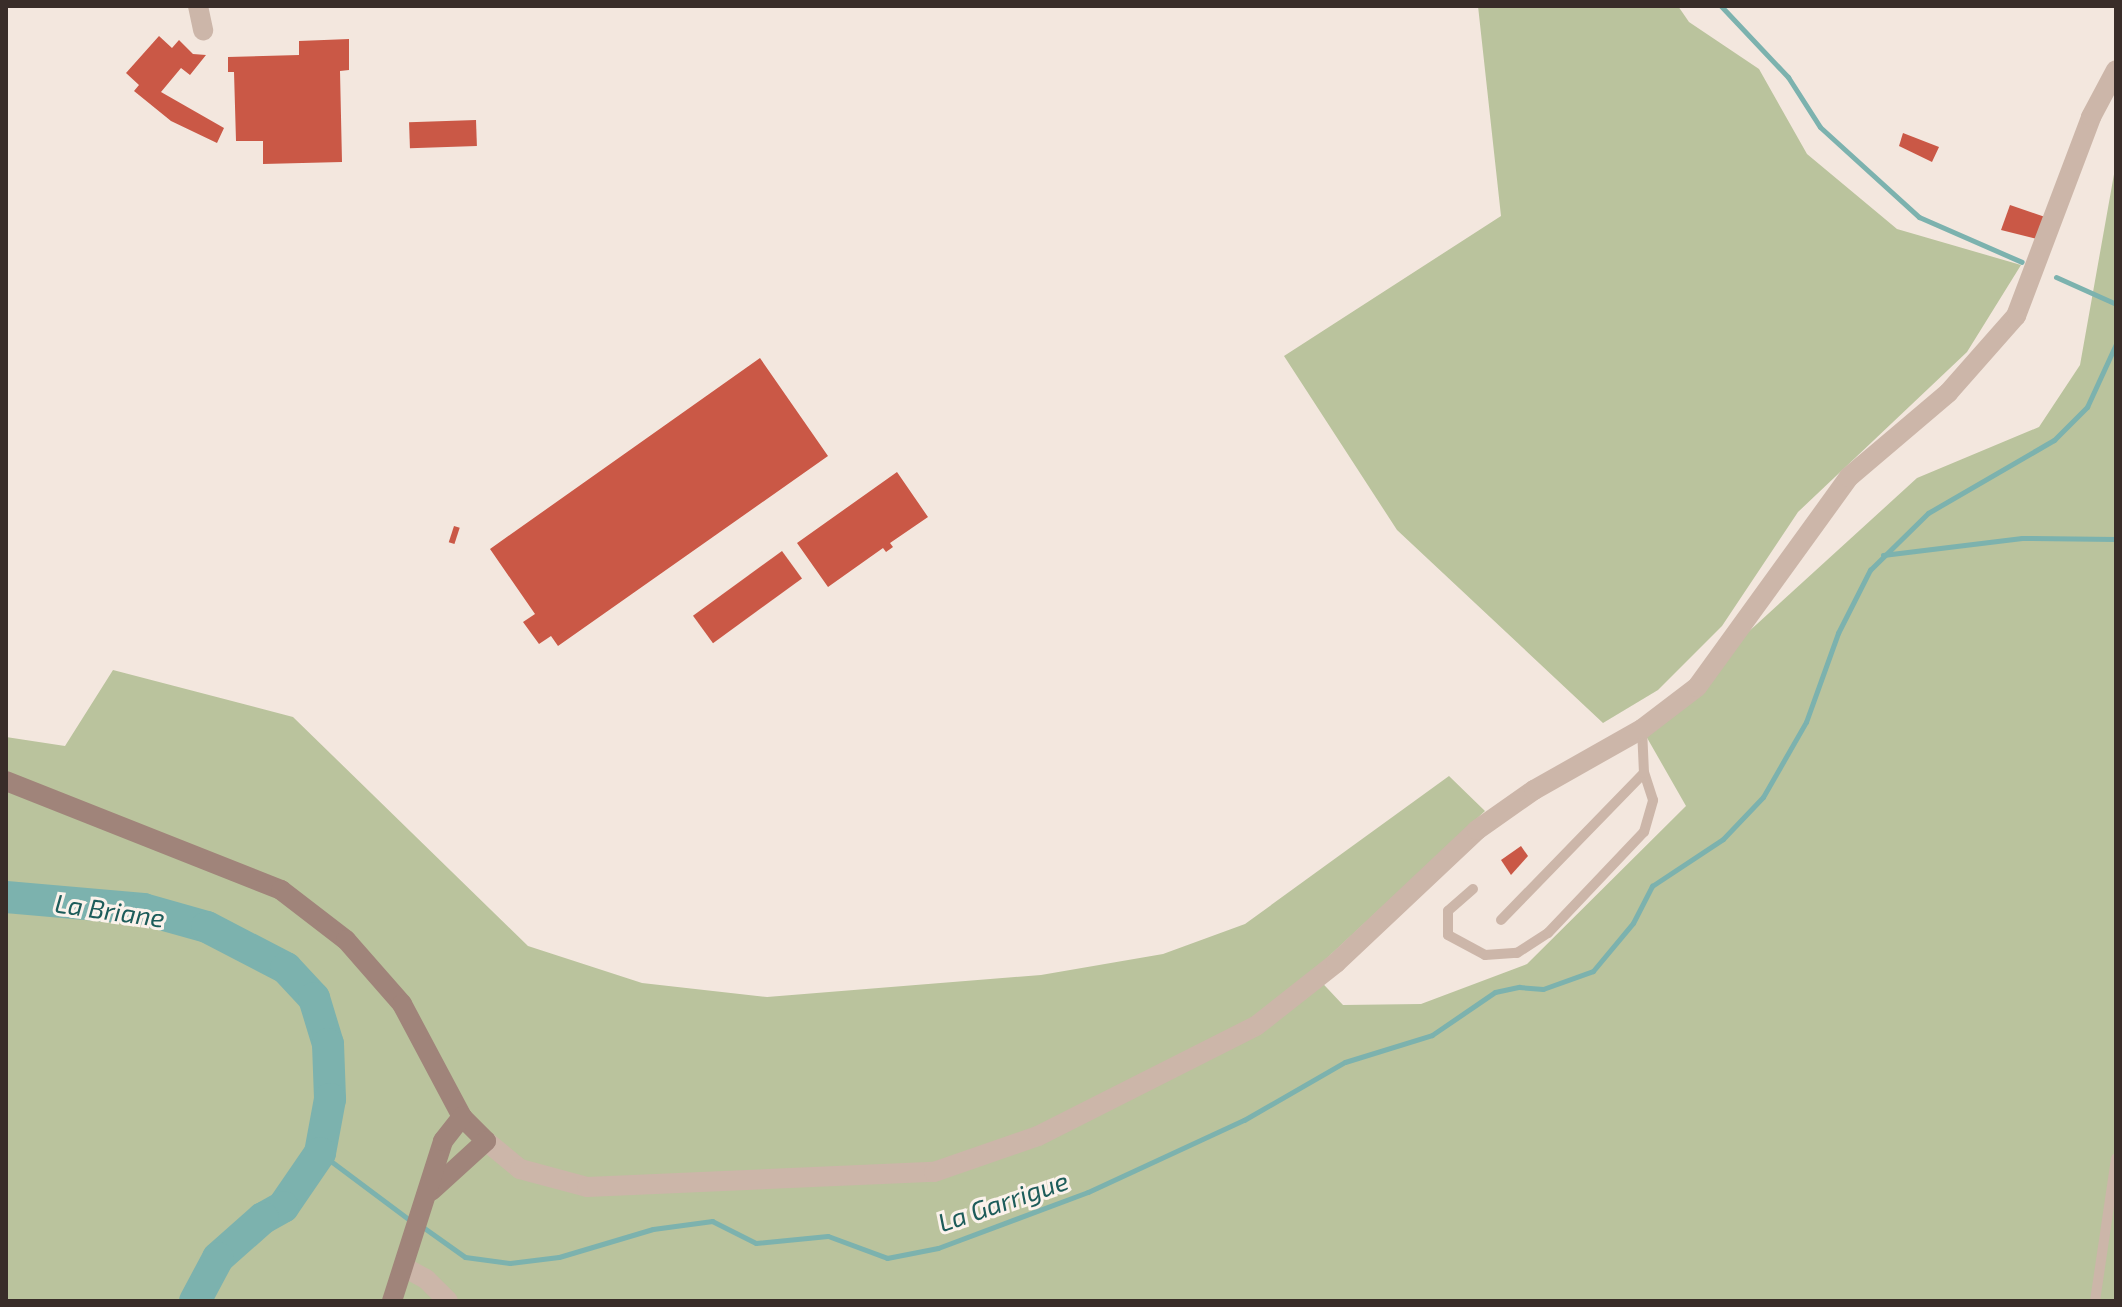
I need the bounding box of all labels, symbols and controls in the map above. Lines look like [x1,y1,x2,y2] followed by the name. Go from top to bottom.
[53,887,167,933] water label: La Briane
[934,1164,1072,1238] water label: La Garrigue

